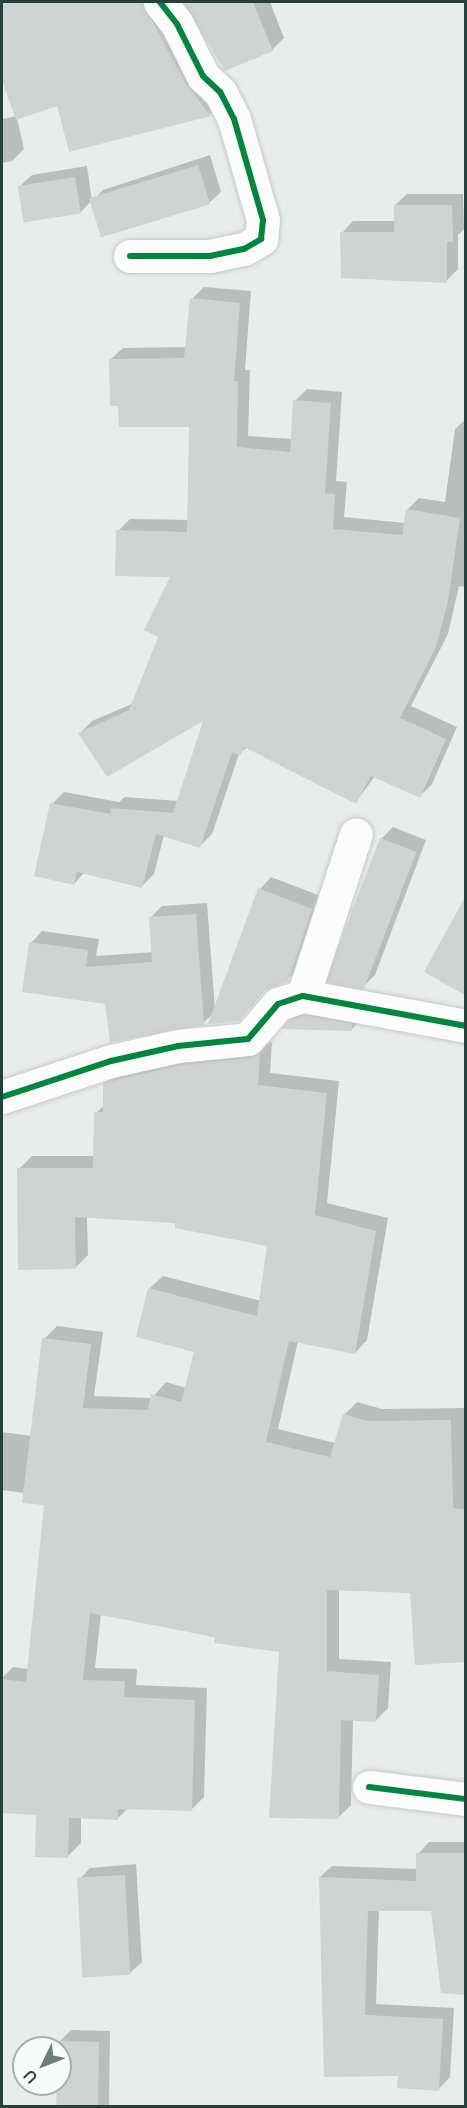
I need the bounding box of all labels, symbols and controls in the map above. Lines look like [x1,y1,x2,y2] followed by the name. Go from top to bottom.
[12,2036,72,2096] north arrow
[18,2065,42,2089] text: U

